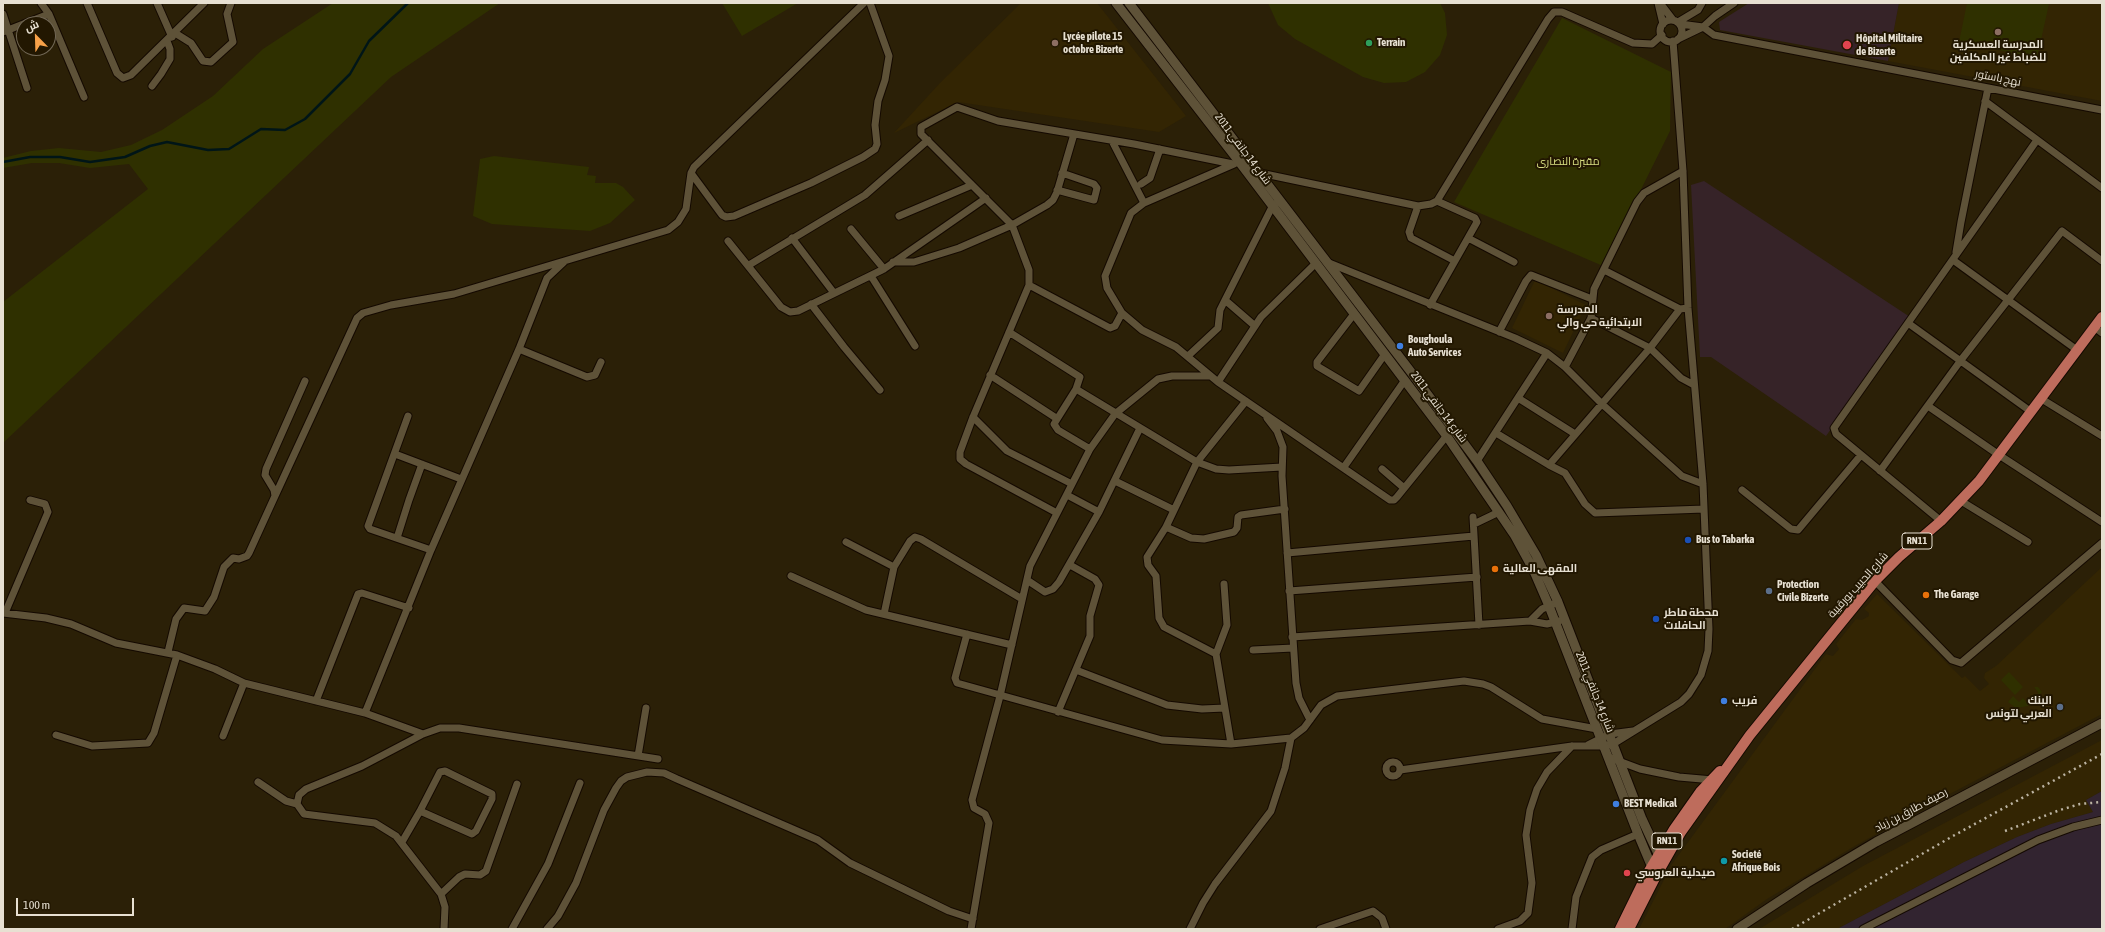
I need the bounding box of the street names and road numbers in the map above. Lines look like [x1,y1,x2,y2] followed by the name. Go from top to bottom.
[1974,67,2022,89] street label: نهج باستور
[1212,111,1274,187] street label: شارع 14 جانفي 2011
[1408,369,1470,445] street label: شارع 14 جانفي 2011
[1902,533,1932,549] road number: RN11
[1825,549,1891,621] street label: شارع الحبيب بورقيبة
[1573,650,1617,734] street label: شارع 14 جانفي 2011
[1872,785,1950,835] street label: رصيف طارق بن زياد
[1652,833,1682,849] road number: RN11

